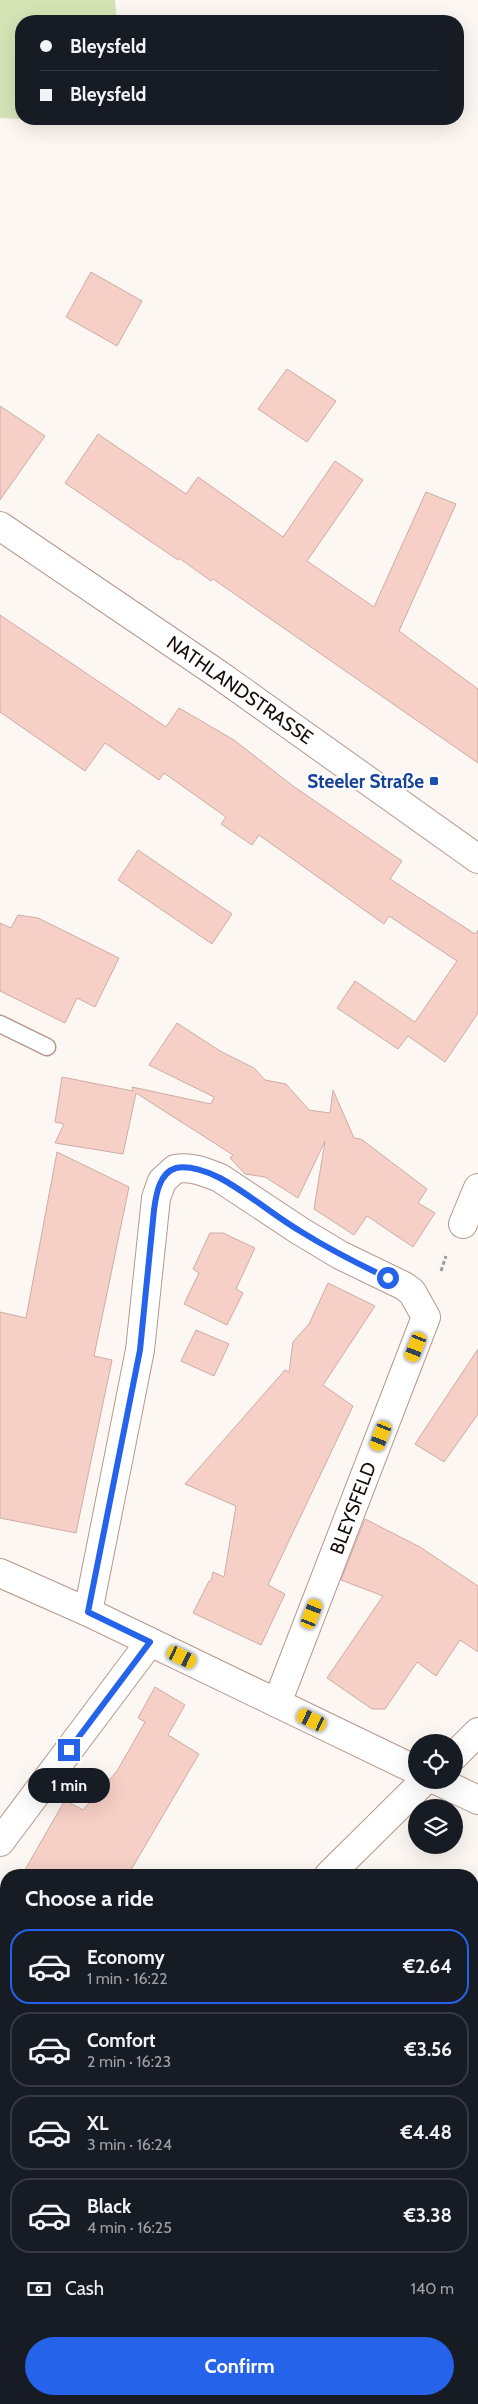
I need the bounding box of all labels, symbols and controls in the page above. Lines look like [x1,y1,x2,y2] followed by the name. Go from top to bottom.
[70,35,146,58] text: Bleysfeld
[70,83,146,106] text: Bleysfeld
[162,631,318,749] street label: NATHLANDSTRASSE
[307,770,424,793] place label: Steeler Straße
[428,775,440,787] marker: Steeler Straße
[377,1267,399,1289] route start
[403,1330,428,1364] car
[368,1419,393,1453] car
[325,1458,381,1557] street label: BLEYSFELD
[299,1597,324,1631] car
[165,1644,198,1670] car
[295,1707,328,1733] car
[408,1734,463,1854] map controls
[408,1734,463,1789] button: locate
[58,1739,80,1761] route end
[28,1768,110,1802] callout: 1 min
[51,1776,87,1795] text: 1 min
[408,1799,463,1854] button: layers
[25,1885,154,1912] text: Choose a ride
[27,1944,72,1989] icon: car
[87,1946,165,1969] text: Economy
[403,1955,452,1978] text: €2.64
[87,1969,168,1988] text: 1 min · 16:22
[27,2027,72,2072] icon: car
[87,2029,156,2052] text: Comfort
[404,2038,452,2061] text: €3.56
[87,2052,171,2071] text: 2 min · 16:23
[27,2110,72,2155] icon: car
[87,2112,108,2135] text: XL
[401,2121,452,2144] text: €4.48
[87,2135,172,2154] text: 3 min · 16:24
[27,2193,72,2238] icon: car
[87,2195,131,2218] text: Black
[404,2204,452,2227] text: €3.38
[87,2218,172,2237] text: 4 min · 16:25
[25,2275,53,2303] icon: cash
[65,2277,104,2300] text: Cash
[411,2279,454,2298] text: 140 m
[25,2337,454,2395] button: Confirm

